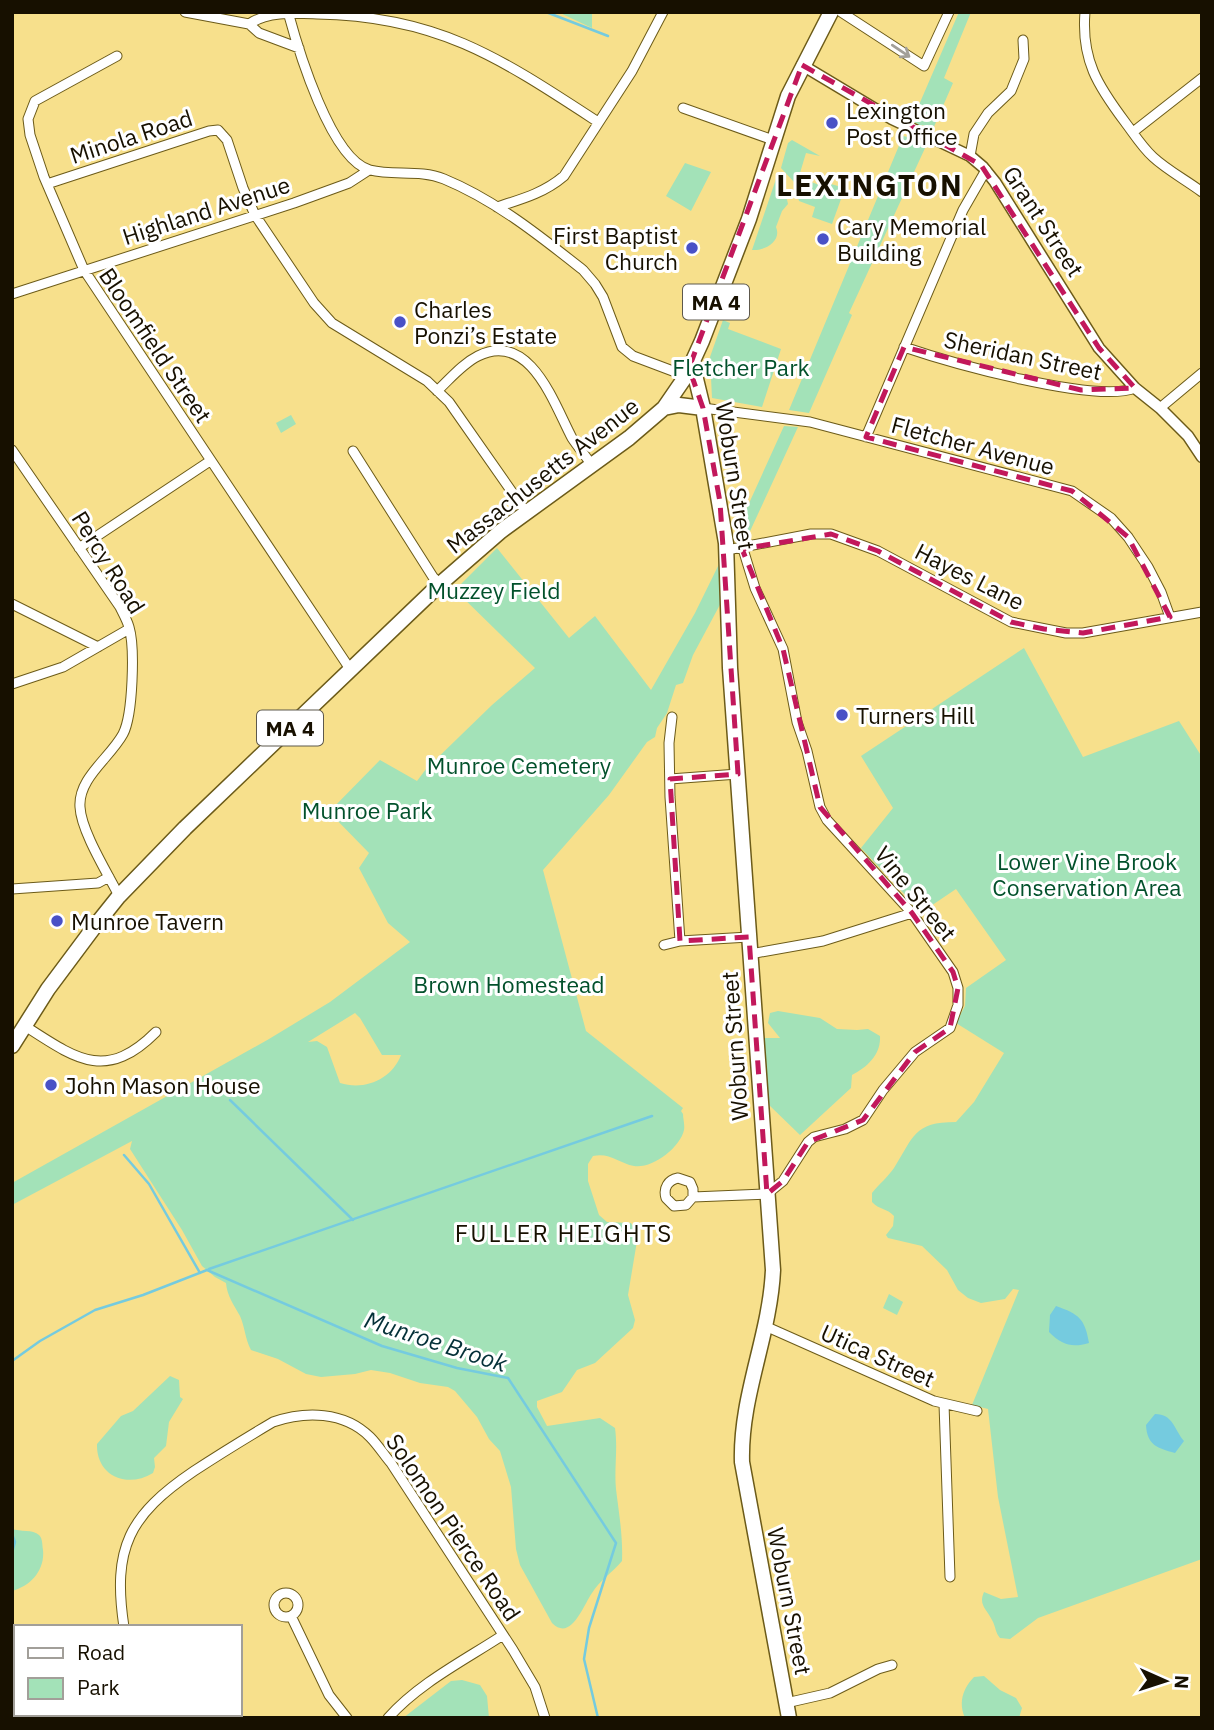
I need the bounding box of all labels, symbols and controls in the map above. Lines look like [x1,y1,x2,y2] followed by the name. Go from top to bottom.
[891,44,910,58] one-way arrow
[846,95,958,151] place label: Lexington Post Office
[66,102,196,170] street label: Minola Road
[824,115,840,131] marker: Lexington Post Office
[997,160,1091,282] street label: Grant Street
[776,165,964,204] district label: LEXINGTON
[118,169,294,251] street label: Highland Avenue
[837,211,986,267] place label: Cary Memorial Building
[553,220,678,276] place label: First Baptist Church
[815,231,831,247] marker: Cary Memorial Building
[684,240,700,256] marker: First Baptist Church
[93,262,219,428] street label: Bloomfield Street
[683,284,749,320] road number: MA 4
[414,294,557,350] place label: Charles Ponzi’s Estate
[392,314,408,330] marker: Charles Ponzi’s Estate
[941,324,1105,386] street label: Sheridan Street
[672,352,810,382] park label: Fletcher Park
[440,390,644,560] street label: Massachusetts Avenue
[709,400,763,552] street label: Woburn Street
[888,409,1058,481] street label: Fletcher Avenue
[66,505,152,619] street label: Percy Road
[910,536,1030,616] street label: Hayes Lane
[427,575,561,605] park label: Muzzey Field
[856,700,975,730] place label: Turners Hill
[834,707,850,723] marker: Turners Hill
[257,710,323,746] road number: MA 4
[427,750,612,780] park label: Munroe Cemetery
[302,795,432,825] park label: Munroe Park
[868,839,964,947] street label: Vine Street
[992,846,1182,902] park label: Lower Vine Brook Conservation Area
[71,906,224,936] place label: Munroe Tavern
[49,913,65,929] marker: Munroe Tavern
[413,969,605,999] park label: Brown Homestead
[714,970,754,1122] street label: Woburn Street
[65,1070,261,1100] place label: John Mason House
[43,1077,59,1093] marker: John Mason House
[455,1217,673,1249] district label: FULLER HEIGHTS
[361,1303,512,1379] water label: Munroe Brook
[816,1317,940,1393] street label: Utica Street
[380,1427,528,1627] street label: Solomon Pierce Road
[761,1525,819,1677] street label: Woburn Street
[14,1625,242,1716] legend
[77,1638,125,1666] text: Road
[1130,1646,1200,1716] north arrow
[77,1673,120,1701] text: Park
[1170,1674,1194,1689] text: N

